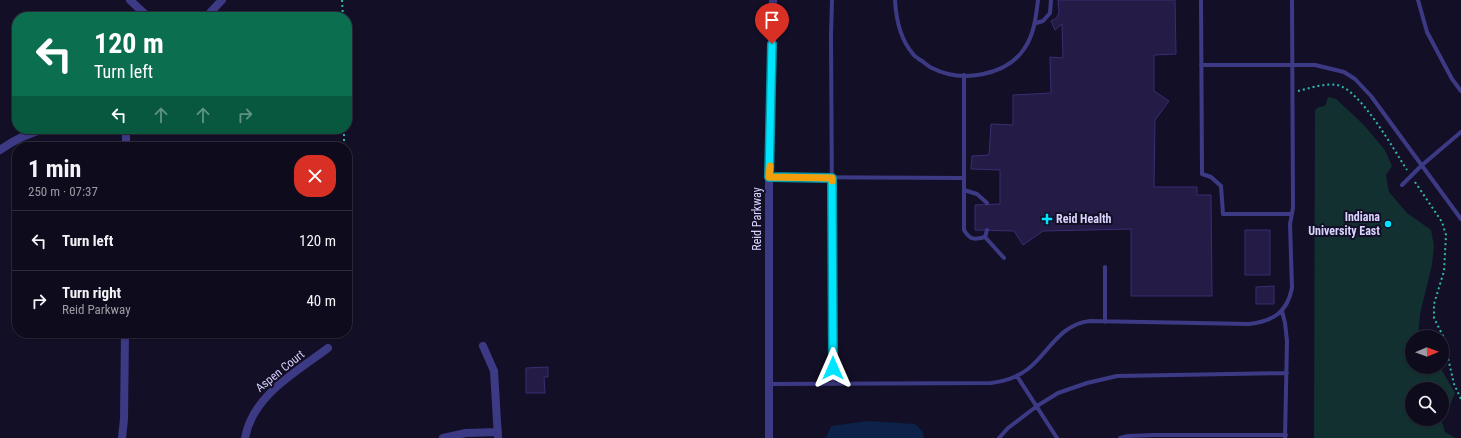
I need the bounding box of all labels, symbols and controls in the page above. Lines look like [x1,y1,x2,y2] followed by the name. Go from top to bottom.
[755,3,789,44] pin
[761,9,783,31] icon: arrive
[94,27,164,60] text: 120 m
[28,28,80,80] icon: left
[94,61,153,82] text: Turn left
[108,104,130,126] icon: left
[150,104,172,126] icon: ahead
[192,104,214,126] icon: ahead
[234,104,256,126] icon: right
[28,155,81,183] text: 1 min
[294,155,336,197] button: close
[28,184,98,199] text: 250 m · 07:37
[750,187,764,251] street label: Reid Parkway
[1308,210,1380,238] place label: Indiana University East
[1056,212,1112,226] place label: Reid Health
[1041,213,1053,225] marker: Reid Health
[1383,219,1393,229] marker: Indiana University East
[28,230,50,252] icon: left
[62,232,113,250] text: Turn left
[299,232,336,250] text: 120 m
[62,284,121,302] text: Turn right
[28,290,50,312] icon: right
[306,292,336,310] text: 40 m
[62,302,131,317] text: Reid Parkway
[1405,330,1449,374] north arrow
[1405,330,1449,426] map controls
[253,347,308,395] street label: Aspen Court
[812,347,854,389] position arrow
[1405,382,1449,426] button: search

